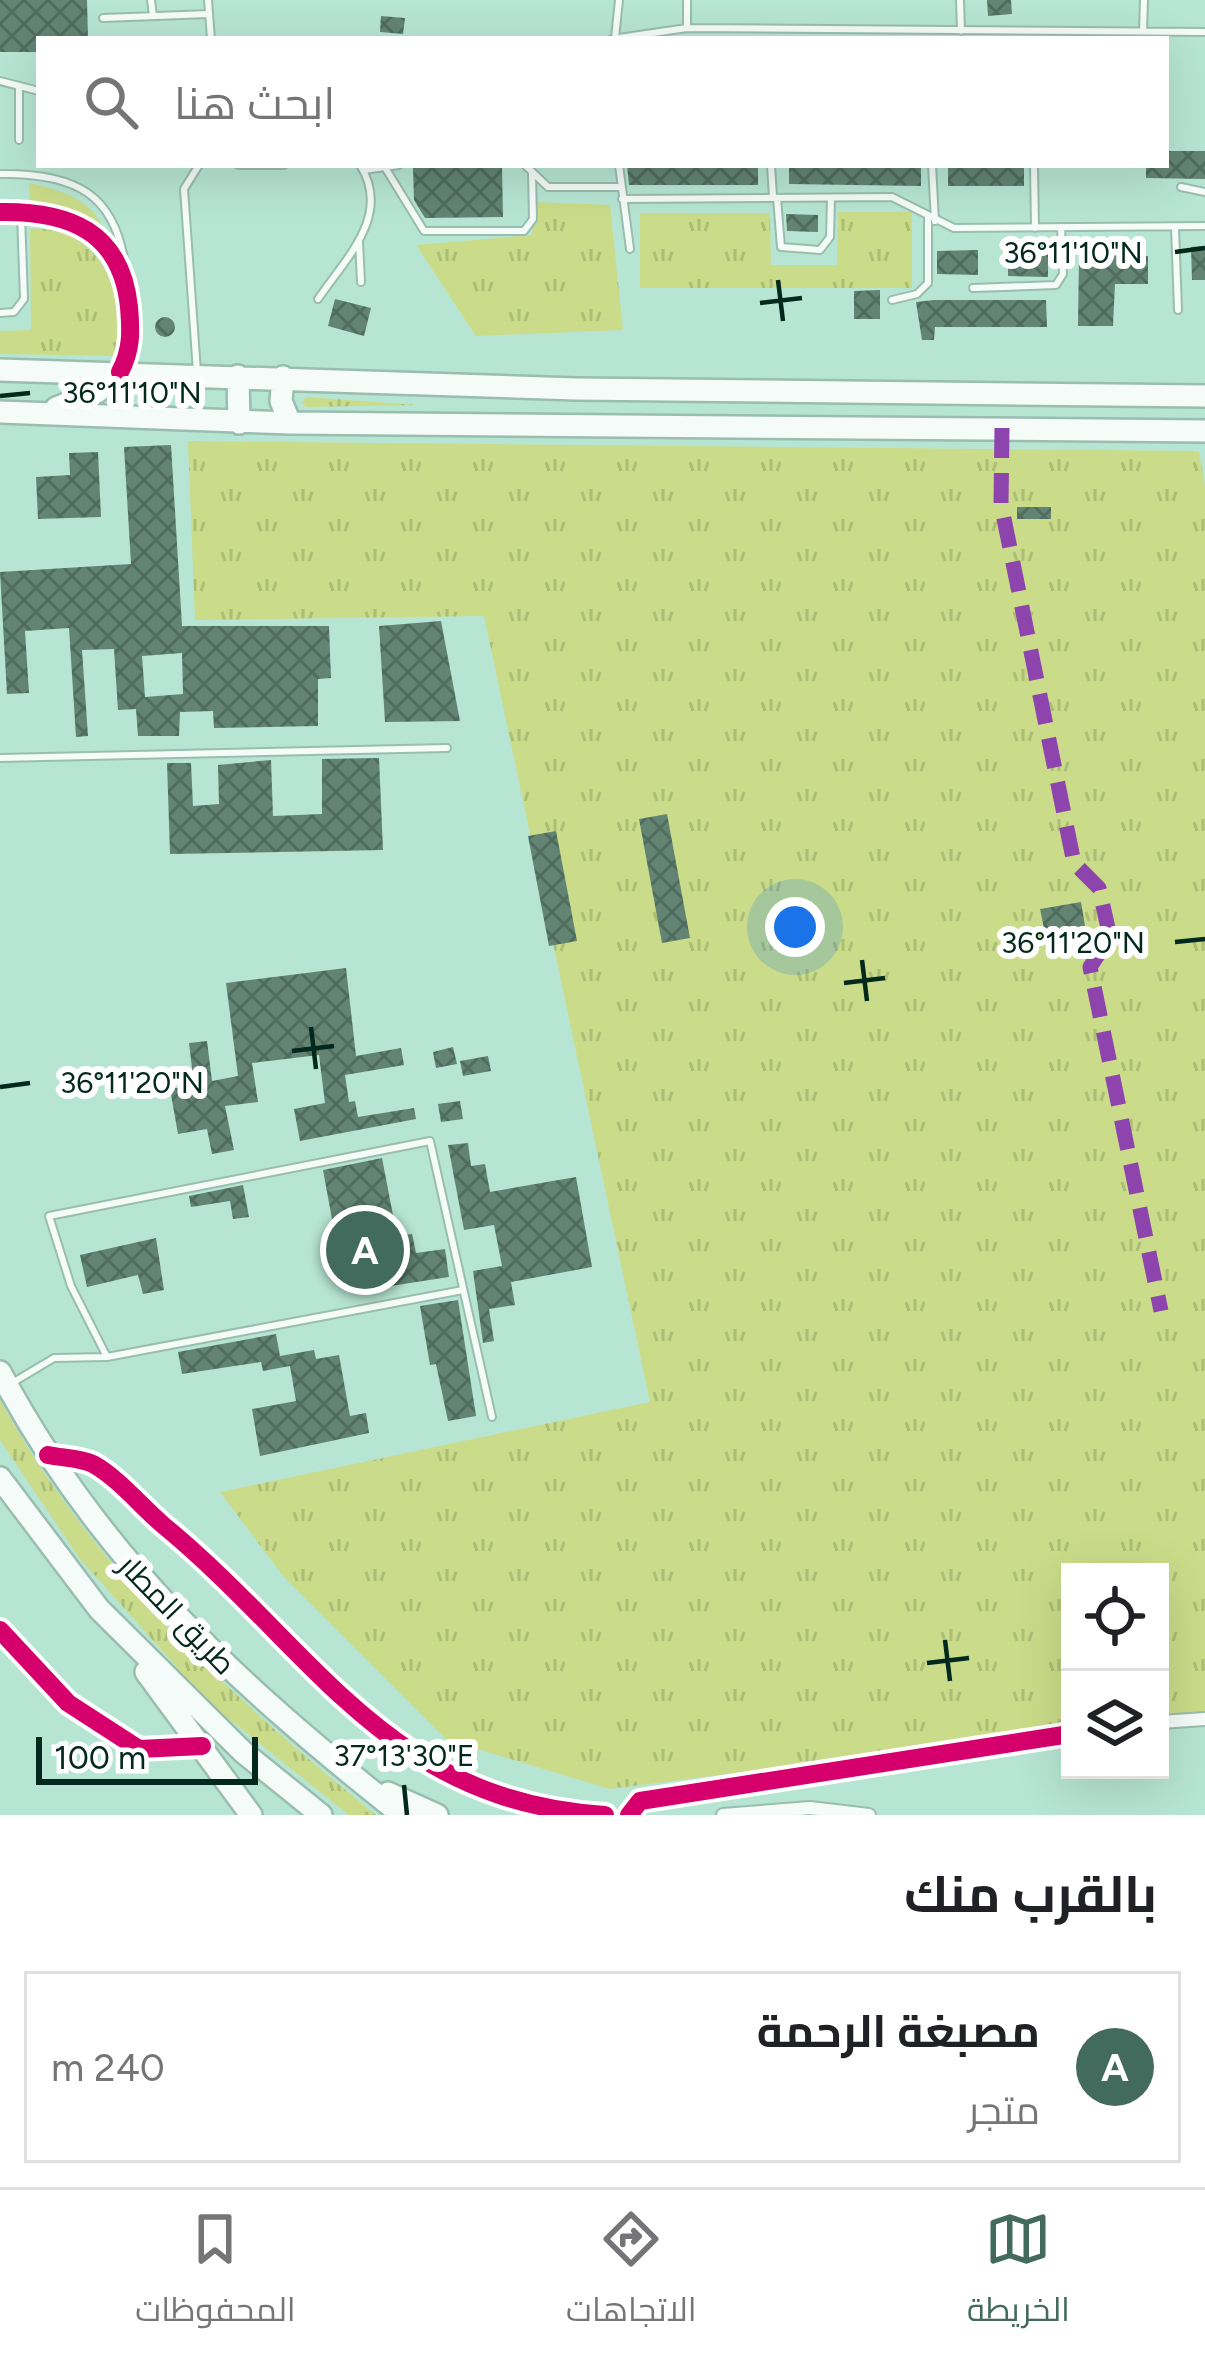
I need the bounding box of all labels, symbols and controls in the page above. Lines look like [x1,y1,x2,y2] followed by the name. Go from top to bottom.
[36,36,1169,168] search box
[78,69,144,135] icon: search
[174,76,335,130] text: ابحث هنا
[1003,234,1143,271] text: 36°11'10"N
[62,374,202,411] text: 36°11'10"N
[765,897,825,957] your location
[1001,924,1145,961] text: 36°11'20"N
[60,1064,204,1101] text: 36°11'20"N
[326,1205,404,1295] pin: A
[110,1546,243,1682] street label: طريق المطار
[1061,1563,1169,1779] map controls
[1061,1563,1169,1671] button: locate
[1061,1671,1169,1779] button: layers
[36,1731,258,1784] scale bar
[333,1737,475,1774] text: 37°13'30"E
[54,1738,146,1777] text: 100 m
[904,1864,1157,1925] text: بالقرب منك
[757,2004,1040,2058] text: مصبغة الرحمة
[51,2044,165,2091] text: 240 m
[1101,2044,1129,2091] text: A
[968,2087,1040,2134] text: متجر
[135,2206,296,2340] tab: المحفوظات
[566,2206,697,2340] tab: الاتجاهات
[967,2206,1070,2340] tab: الخريطة

